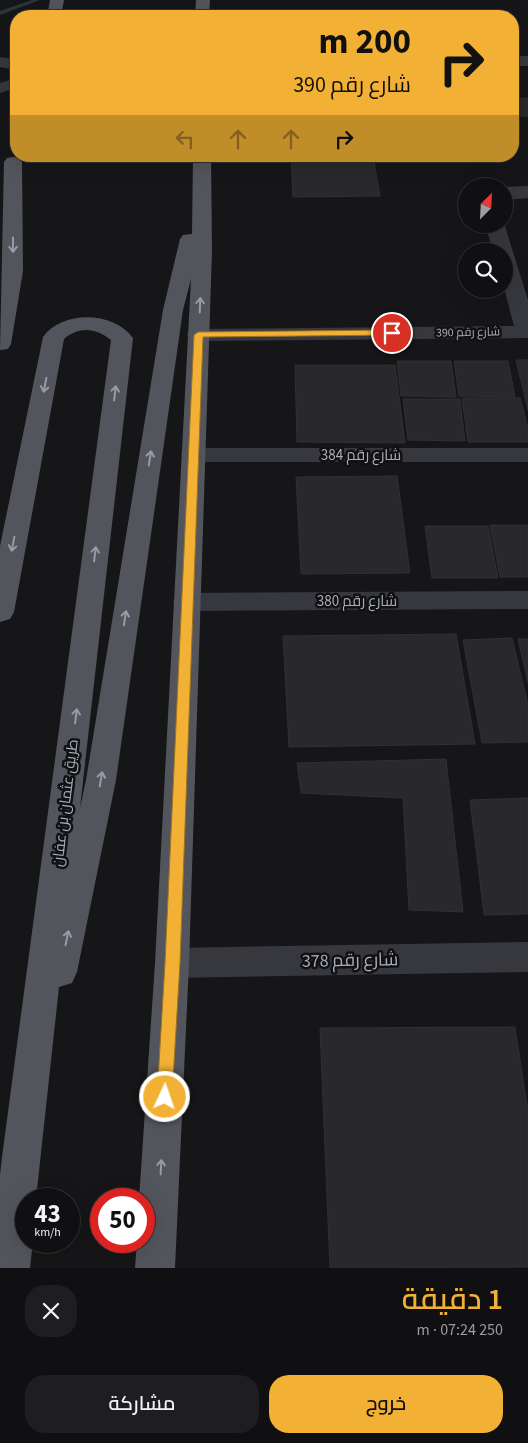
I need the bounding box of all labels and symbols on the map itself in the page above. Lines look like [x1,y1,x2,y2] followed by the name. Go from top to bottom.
[458,178,512,232] north arrow
[8,237,18,253] one-way arrow
[195,298,204,314] one-way arrow
[371,312,413,354] pin
[436,323,500,342] street label: شارع رقم 390
[40,376,49,392] one-way arrow
[110,385,120,401] one-way arrow
[321,445,401,466] street label: شارع رقم 384
[146,450,156,466] one-way arrow
[8,536,18,552] one-way arrow
[90,547,100,563] one-way arrow
[317,591,397,612] street label: شارع رقم 380
[121,611,131,627] one-way arrow
[71,708,81,724] one-way arrow
[47,738,84,868] street label: طريق عثمان بن عفان
[96,771,106,787] one-way arrow
[63,930,73,946] one-way arrow
[302,947,398,974] street label: شارع رقم 378
[138,1070,190,1122] position arrow
[156,1159,165,1175] one-way arrow
[90,1188,155,1253] speed limit sign: 50

